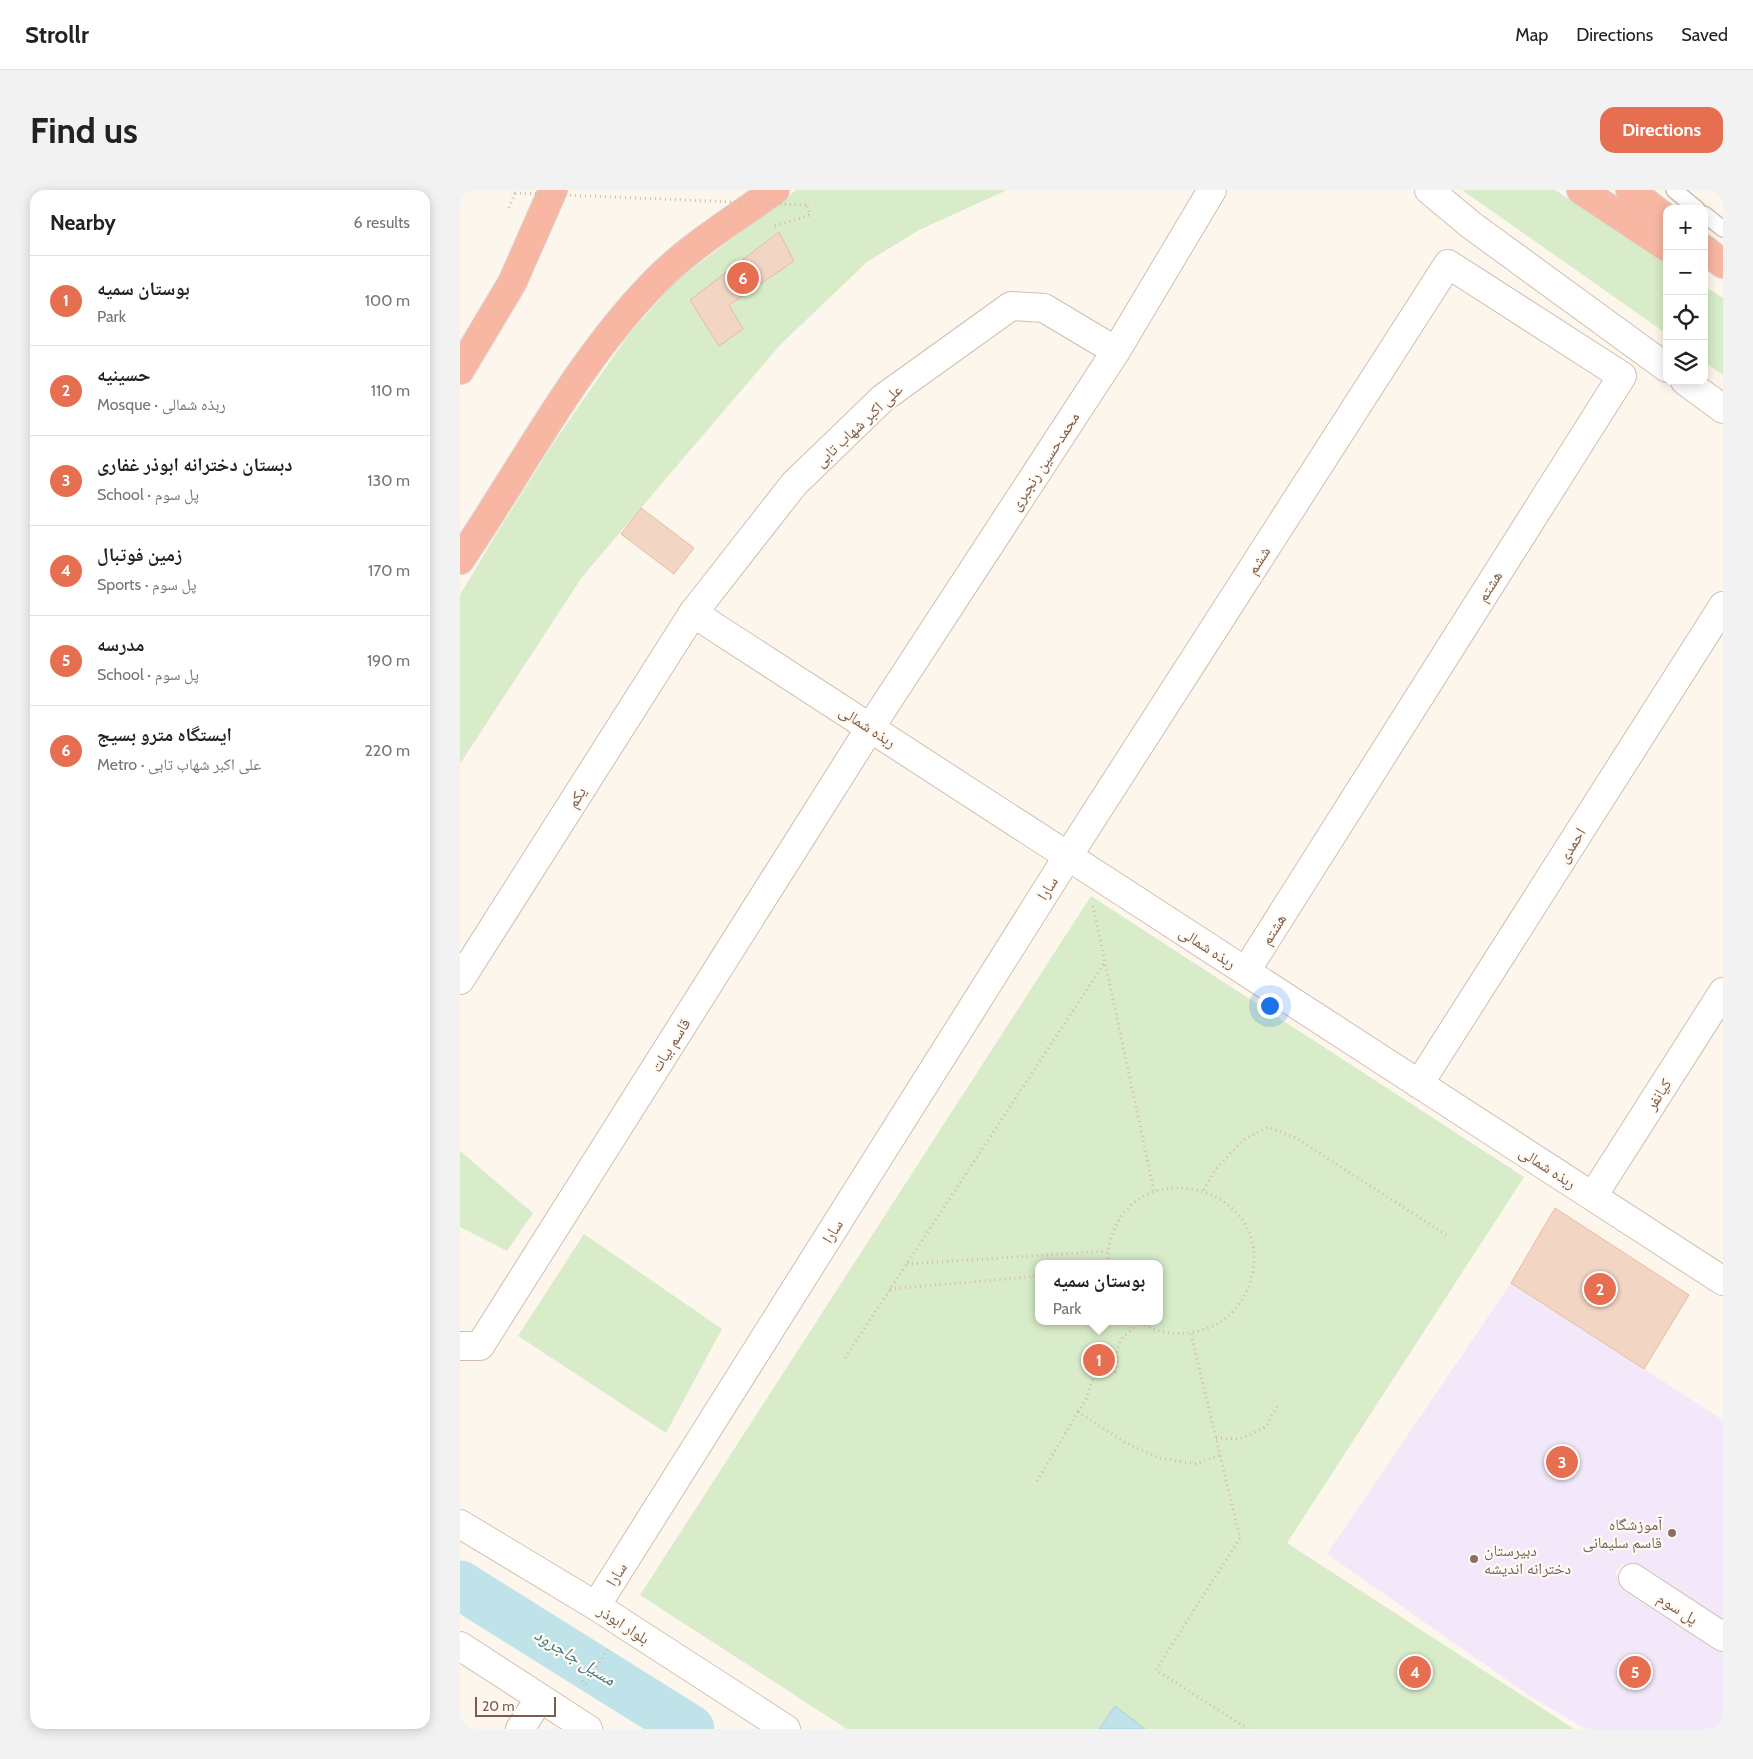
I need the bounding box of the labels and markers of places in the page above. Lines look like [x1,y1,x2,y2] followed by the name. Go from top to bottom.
[727,259,759,297] pin: 6
[1584,1270,1616,1308] pin: 2
[1083,1341,1115,1379] pin: 1
[1546,1443,1578,1481] pin: 3
[1582,1515,1663,1553] place label: آموزشگاه قاسم سلیمانی
[1666,1527,1678,1539] marker: آموزشگاه قاسم سلیمانی
[1484,1541,1571,1578] place label: دبیرستان دخترانه اندیشه
[1468,1553,1480,1565] marker: دبیرستان دخترانه اندیشه
[1399,1653,1431,1691] pin: 4
[1619,1653,1651,1691] pin: 5

